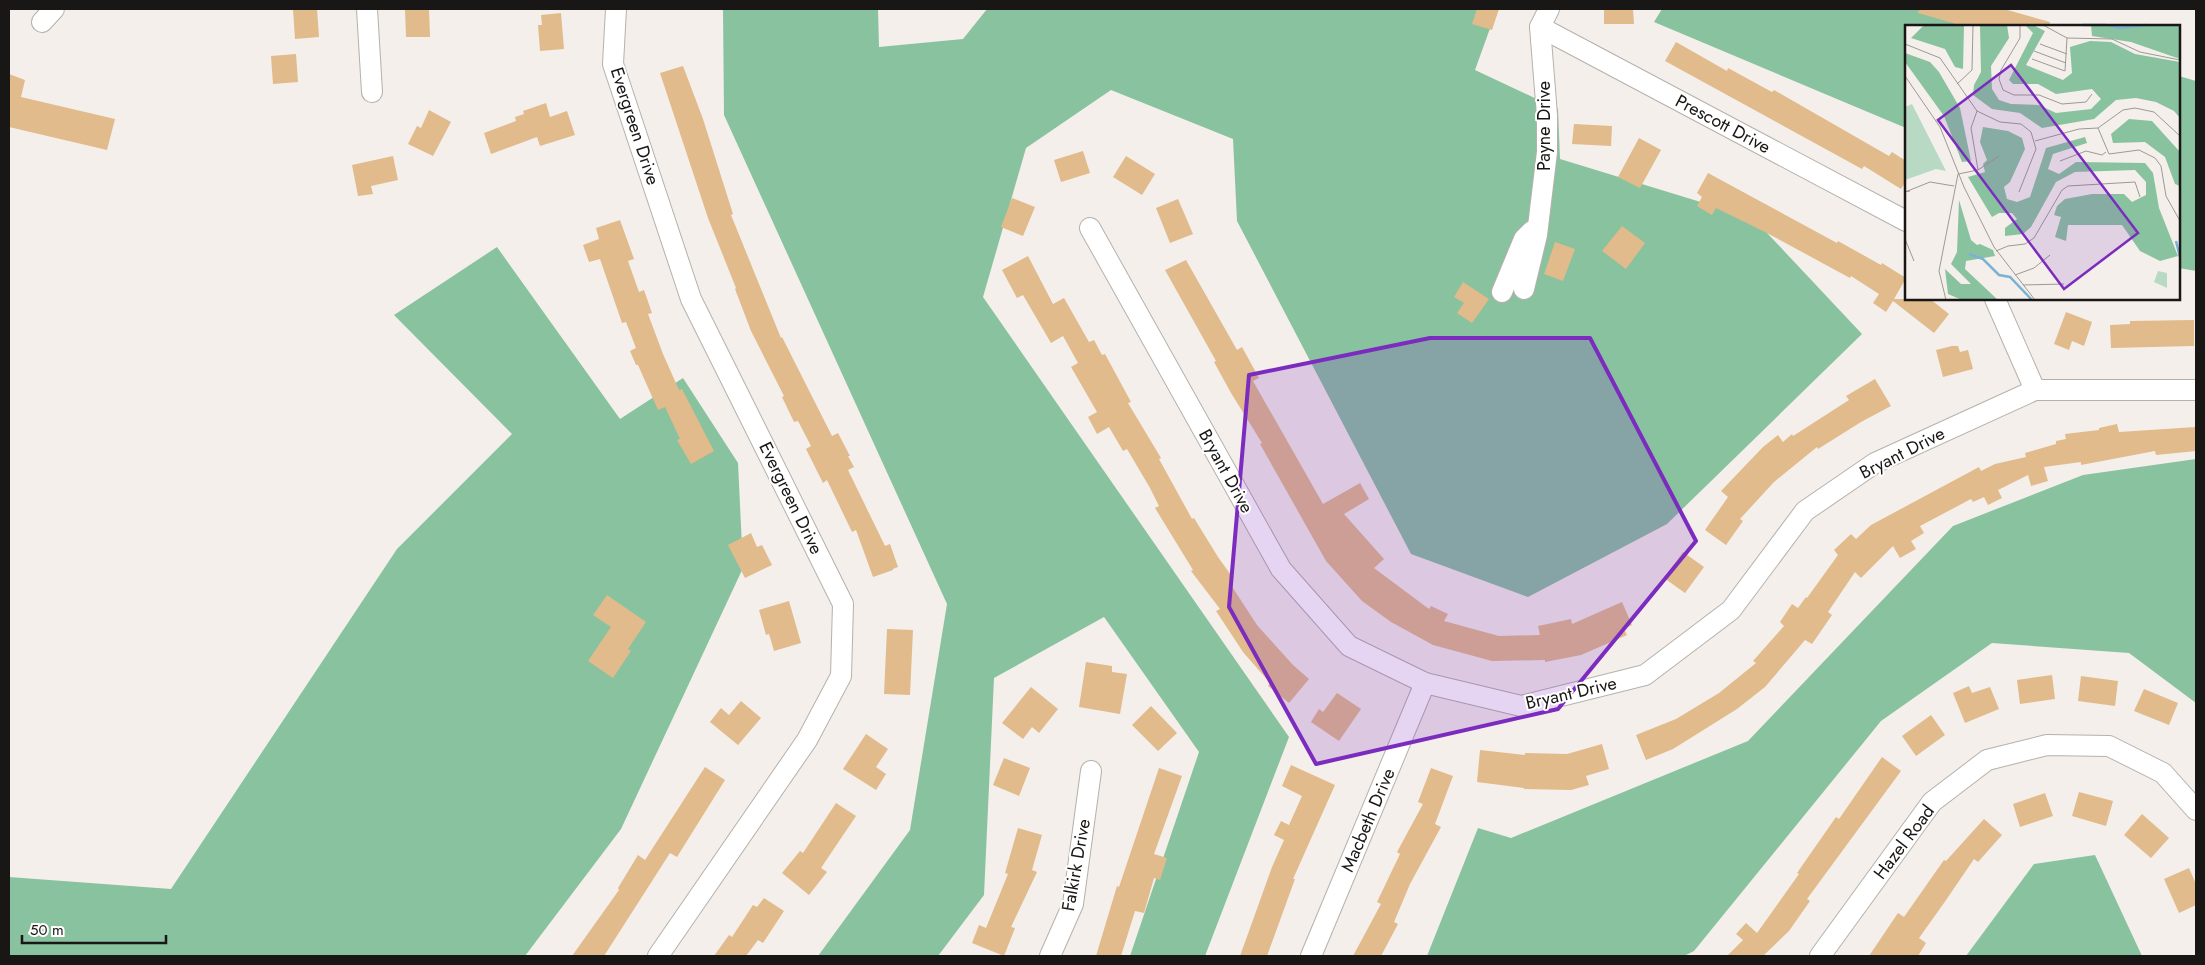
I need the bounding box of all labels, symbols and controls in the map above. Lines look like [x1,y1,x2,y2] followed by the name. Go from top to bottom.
[1905,25,2180,300] inset map
[604,64,666,188] street label: Evergreen Drive
[1531,81,1557,171] street label: Payne Drive
[1671,88,1775,160] street label: Prescott Drive
[1855,420,1949,486] street label: Bryant Drive
[1192,424,1260,518] street label: Bryant Drive
[753,437,829,559] street label: Evergreen Drive
[1523,670,1619,716] street label: Bryant Drive
[1334,764,1402,876] street label: Macbeth Drive
[1867,799,1941,885] street label: Hazel Road
[1055,817,1097,913] street label: Falkirk Drive
[22,912,166,944] scale bar
[30,919,64,941] text: 50 m

